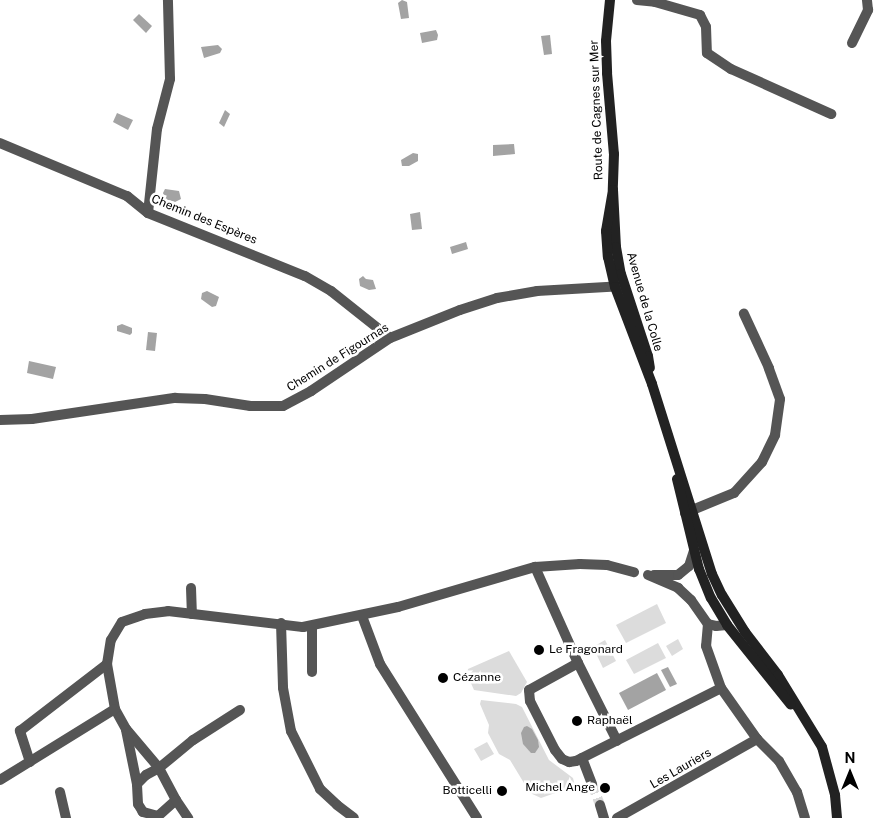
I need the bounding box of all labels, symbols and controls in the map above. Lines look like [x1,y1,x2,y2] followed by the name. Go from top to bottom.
[587,40,607,180] street label: Route de Cagnes sur Mer
[149,192,259,248] street label: Chemin des Espères
[623,251,665,353] street label: Avenue de la Colle
[284,321,392,395] street label: Chemin de Figournas
[549,643,623,657] place label: Le Fragonard
[533,644,545,656] marker: Le Fragonard
[453,671,501,685] place label: Cézanne
[437,672,449,684] marker: Cézanne
[587,714,633,728] place label: Raphaël
[571,715,583,727] marker: Raphaël
[648,746,714,792] street label: Les Lauriers
[825,748,875,798] north arrow
[845,750,855,766] text: N
[525,781,595,795] place label: Michel Ange
[599,782,611,794] marker: Michel Ange
[442,784,492,798] place label: Botticelli
[496,785,508,797] marker: Botticelli

